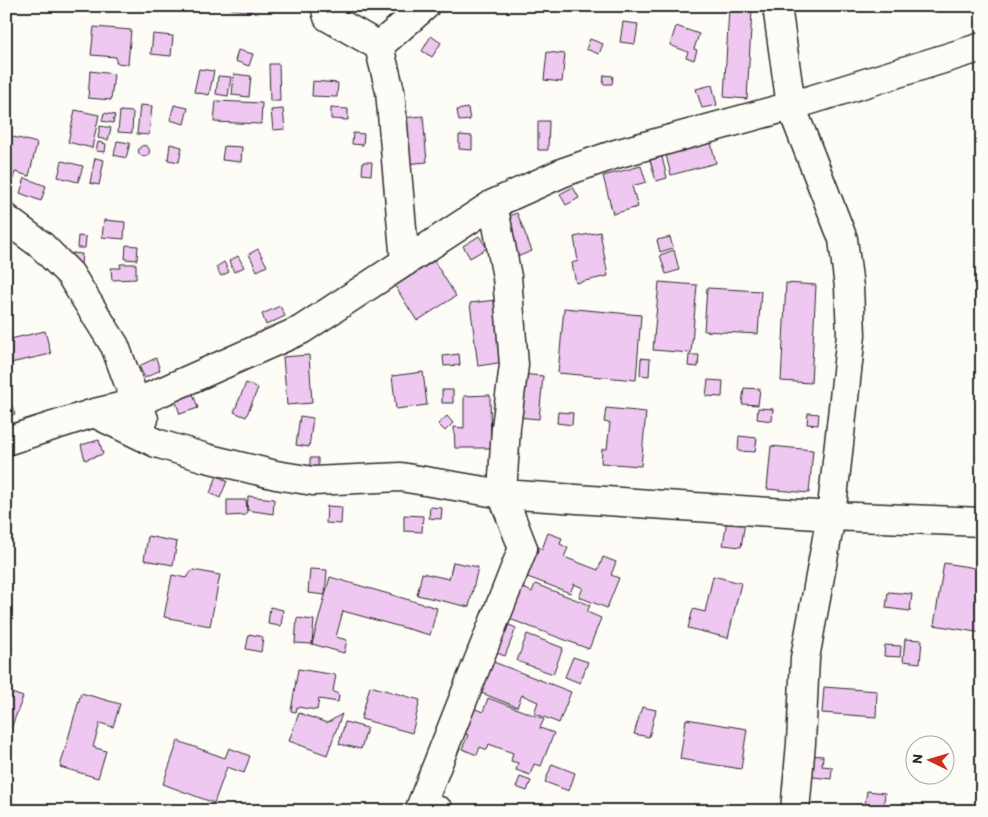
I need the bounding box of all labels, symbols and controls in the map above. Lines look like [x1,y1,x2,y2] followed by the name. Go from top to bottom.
[906,734,956,784] north arrow
[909,753,926,764] text: N

